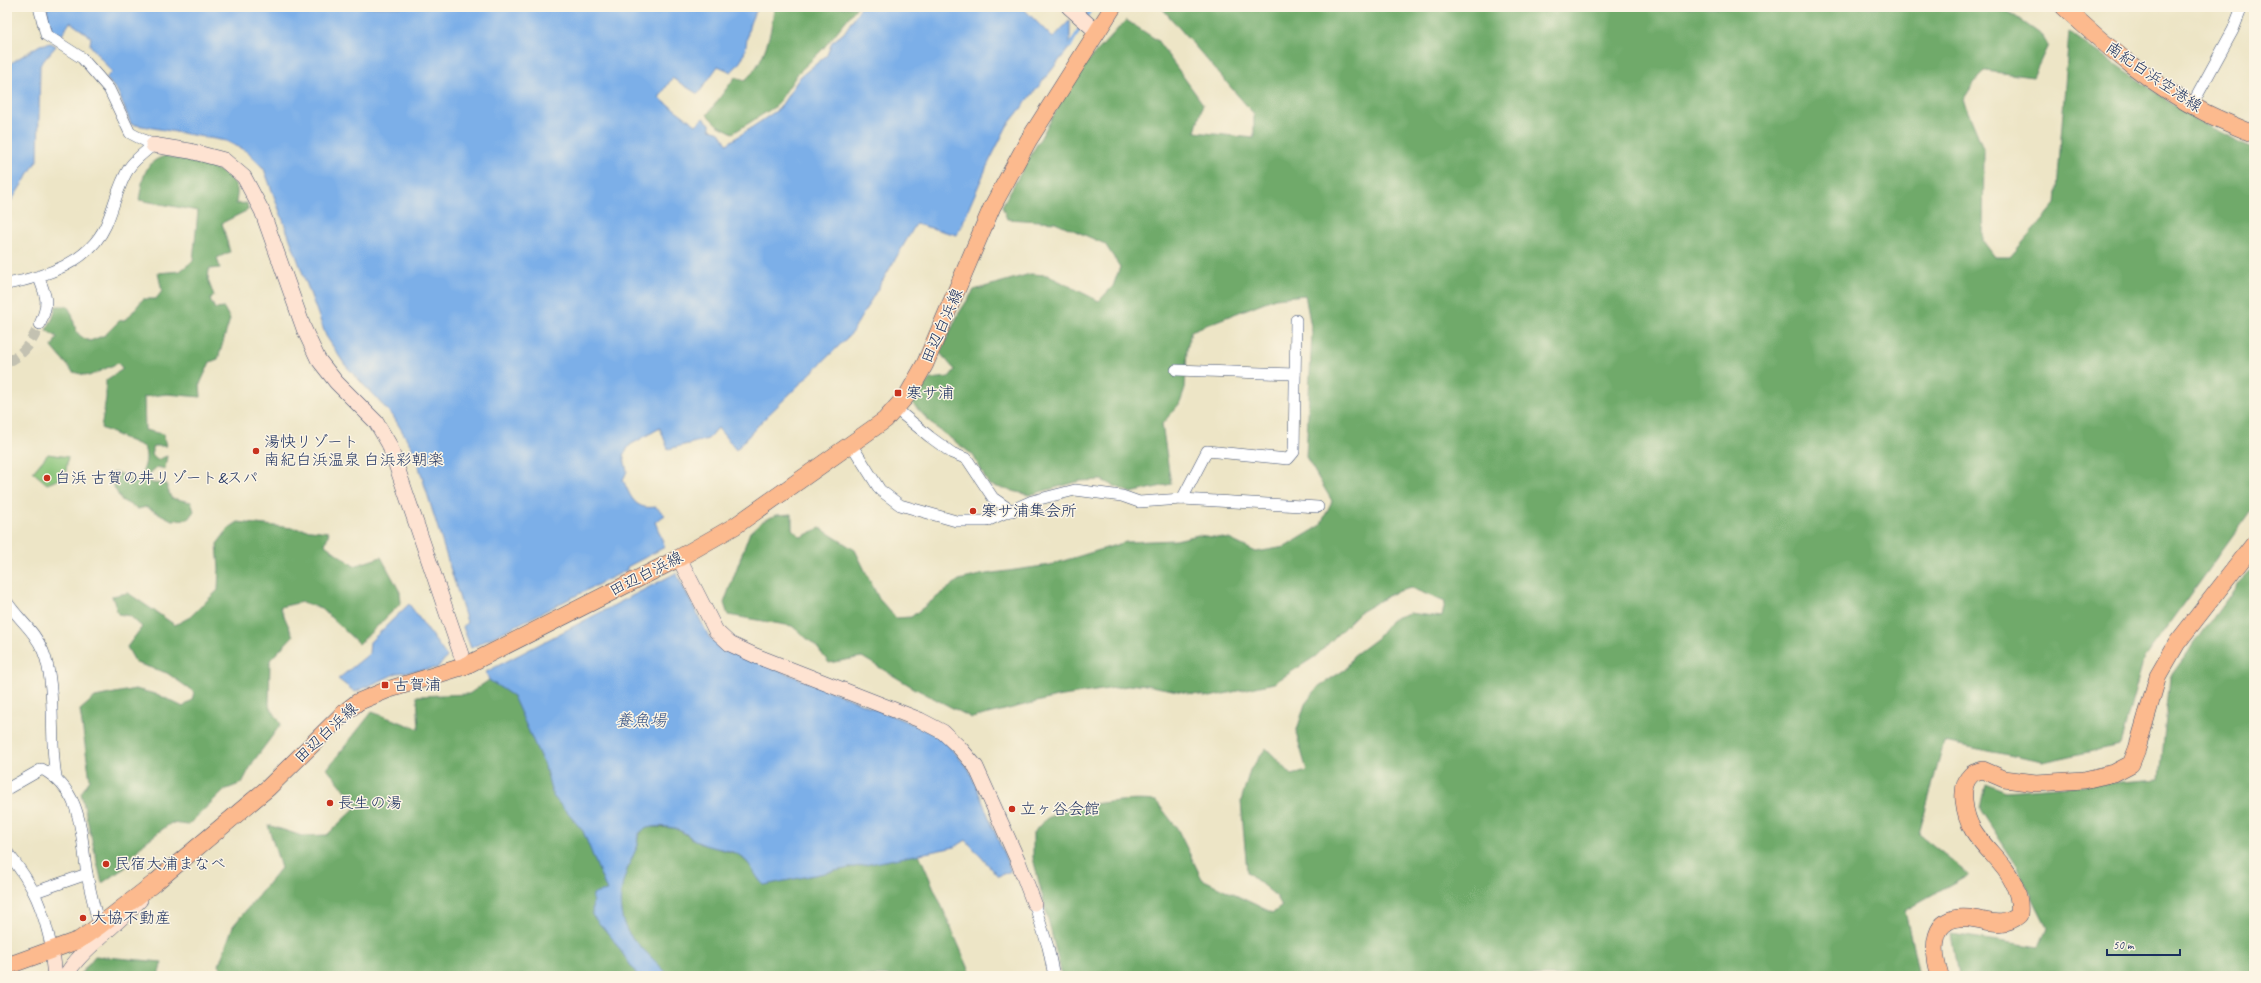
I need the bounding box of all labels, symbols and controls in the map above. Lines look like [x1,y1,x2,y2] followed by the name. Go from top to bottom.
[2102,37,2206,117] street label: 南紀白浜空港線
[917,285,967,367] street label: 田辺白浜線
[906,383,954,403] place label: 寒サ浦
[893,388,903,398] marker: 寒サ浦
[264,432,444,470] place label: 湯快リゾート 南紀白浜温泉 白浜彩朝楽
[251,446,261,456] marker: 湯快リゾート 南紀白浜温泉 白浜彩朝楽
[55,468,259,488] place label: 白浜 古賀の井リゾート&スパ
[42,473,52,483] marker: 白浜 古賀の井リゾート&スパ
[981,501,1077,521] place label: 寒サ浦集会所
[968,506,978,516] marker: 寒サ浦集会所
[606,547,686,601] street label: 田辺白浜線
[393,675,441,695] place label: 古賀浦
[380,680,390,690] marker: 古賀浦
[290,698,362,768] street label: 田辺白浜線
[616,710,668,731] water label: 養魚場
[338,793,402,813] place label: 長生の湯
[325,798,335,808] marker: 長生の湯
[1020,799,1100,819] place label: 立ヶ谷会館
[1007,804,1017,814] marker: 立ヶ谷会館
[114,854,226,874] place label: 民宿大浦まなべ
[101,859,111,869] marker: 民宿大浦まなべ
[91,908,171,928] place label: 大協不動産
[78,913,88,923] marker: 大協不動産
[2107,931,2180,957] scale bar
[2113,937,2135,953] text: 50 m

